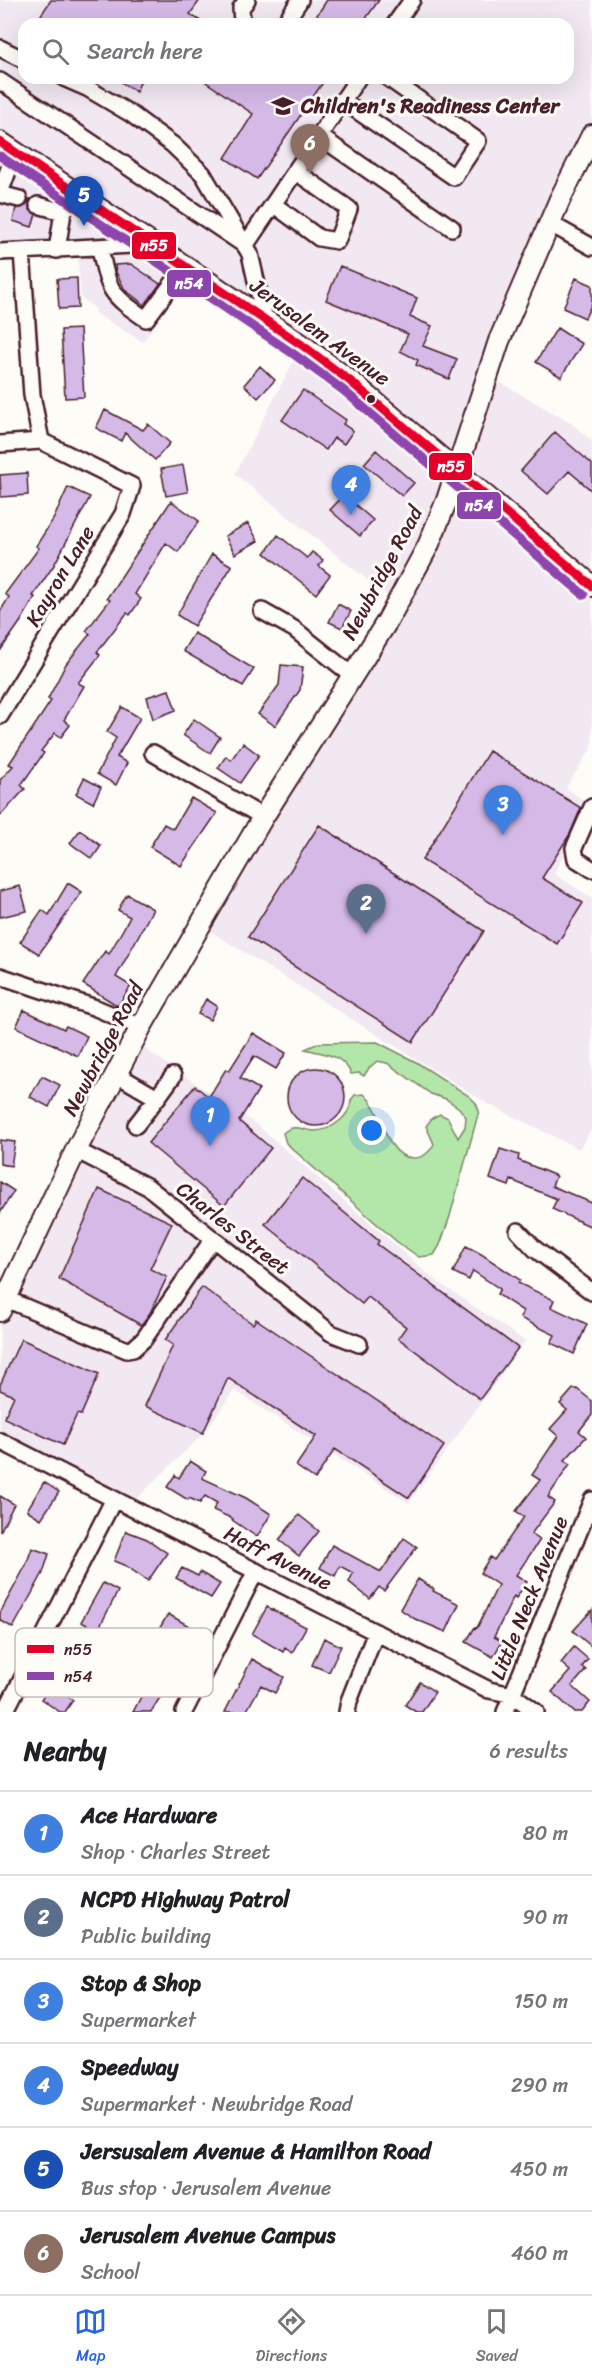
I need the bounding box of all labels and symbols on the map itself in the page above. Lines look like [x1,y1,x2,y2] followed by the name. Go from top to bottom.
[300,87,562,125] place label: Children's Readiness Center
[270,93,296,119] school or university icon: Children's Readiness Center
[290,124,330,174] pin: 6
[64,176,104,226] pin: 5
[131,231,177,260] line badge: n55
[139,231,168,260] text: n55
[241,267,399,397] street label: Jerusalem Avenue
[166,269,212,298] line badge: n54
[174,269,203,298] text: n54
[365,393,377,405] unlabelled marker
[428,452,473,481] line badge: n55
[436,452,465,481] text: n55
[332,466,370,515] pin: 4
[456,491,502,520] line badge: n54
[464,491,493,520] text: n54
[331,497,434,647] street label: Newbridge Road
[15,518,105,634] street label: Kayron Lane
[484,786,522,835] pin: 3
[346,884,386,934] pin: 2
[52,973,155,1123] street label: Newbridge Road
[190,1096,230,1146] pin: 1
[357,1116,386,1145] your location
[168,1171,298,1285] street label: Charles Street
[479,1510,579,1686] street label: Little Neck Avenue
[217,1514,339,1602] street label: Haff Avenue
[15,1628,213,1697] legend
[64,1635,92,1664] text: n55
[64,1662,92,1691] text: n54

